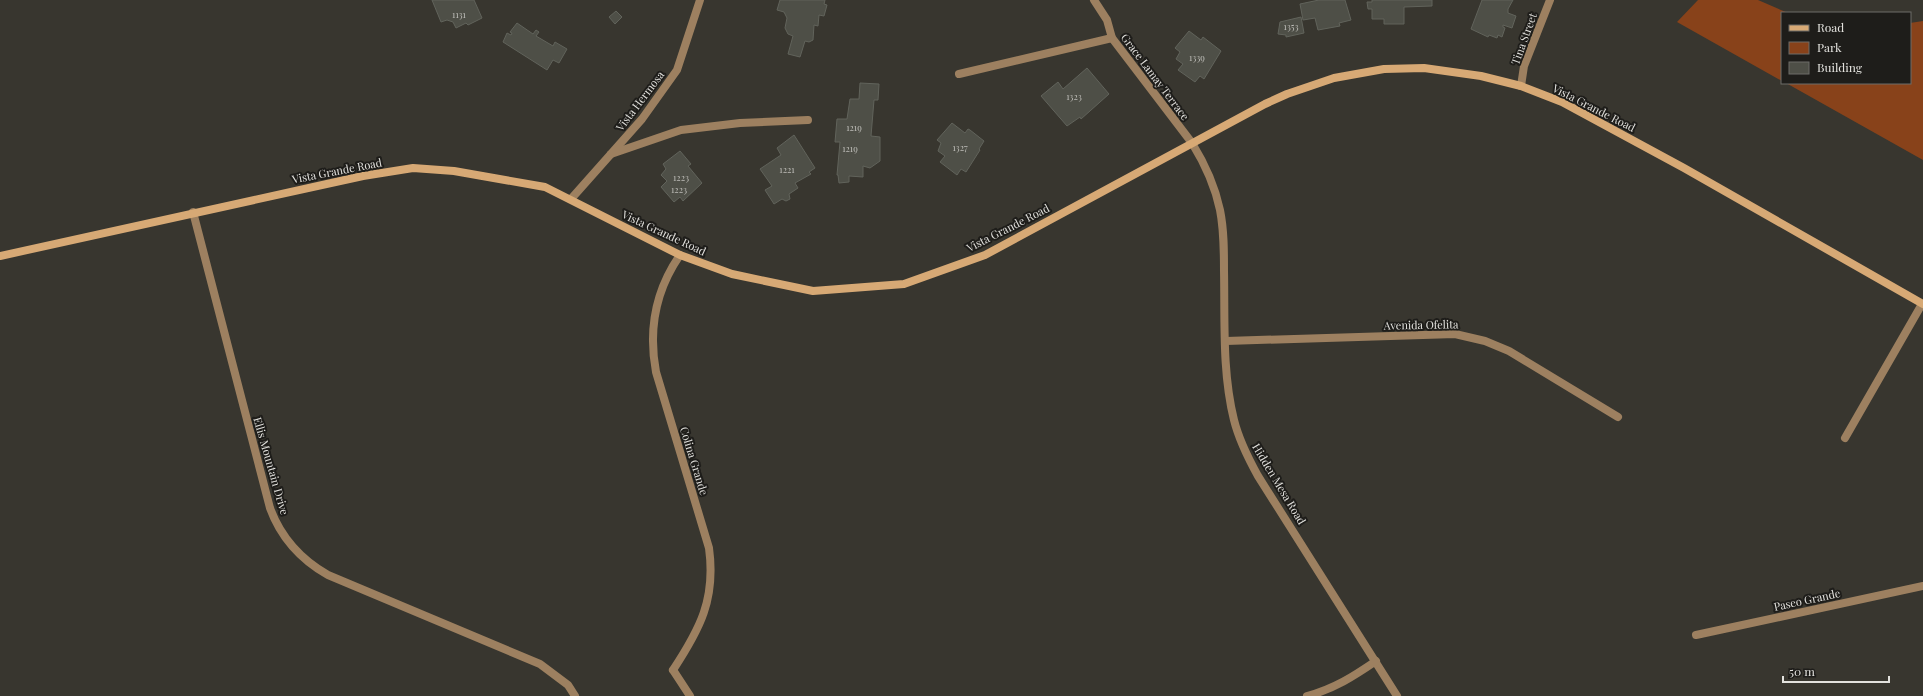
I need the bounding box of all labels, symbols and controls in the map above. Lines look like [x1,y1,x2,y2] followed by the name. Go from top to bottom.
[452,8,467,20] house number: 1131
[1507,11,1540,67] street label: Tina Street
[1781,12,1911,84] legend
[1817,19,1844,35] text: Road
[1283,20,1299,32] house number: 1353
[1118,30,1193,123] street label: Grace Lamay Terrace
[1817,39,1842,55] text: Park
[1189,51,1205,63] house number: 1339
[1817,59,1863,75] text: Building
[611,67,667,135] street label: Vista Hermosa
[1549,80,1639,135] street label: Vista Grande Road
[1066,90,1082,102] house number: 1323
[846,121,862,133] house number: 1219
[952,141,968,153] house number: 1327
[842,142,858,154] house number: 1219
[290,154,384,187] street label: Vista Grande Road
[779,163,795,175] house number: 1221
[673,171,689,183] house number: 1223
[671,183,687,195] house number: 1223
[963,200,1052,255] street label: Vista Grande Road
[619,206,709,259] street label: Vista Grande Road
[1382,316,1459,333] street label: Avenida Ofelita
[250,415,293,517] street label: Ellis Mountain Drive
[677,425,712,497] street label: Colina Grande
[1249,440,1310,528] street label: Hidden Mesa Road
[1772,585,1842,614] street label: Paseo Grande
[1783,658,1889,684] scale bar
[1789,663,1815,679] text: 50 m

